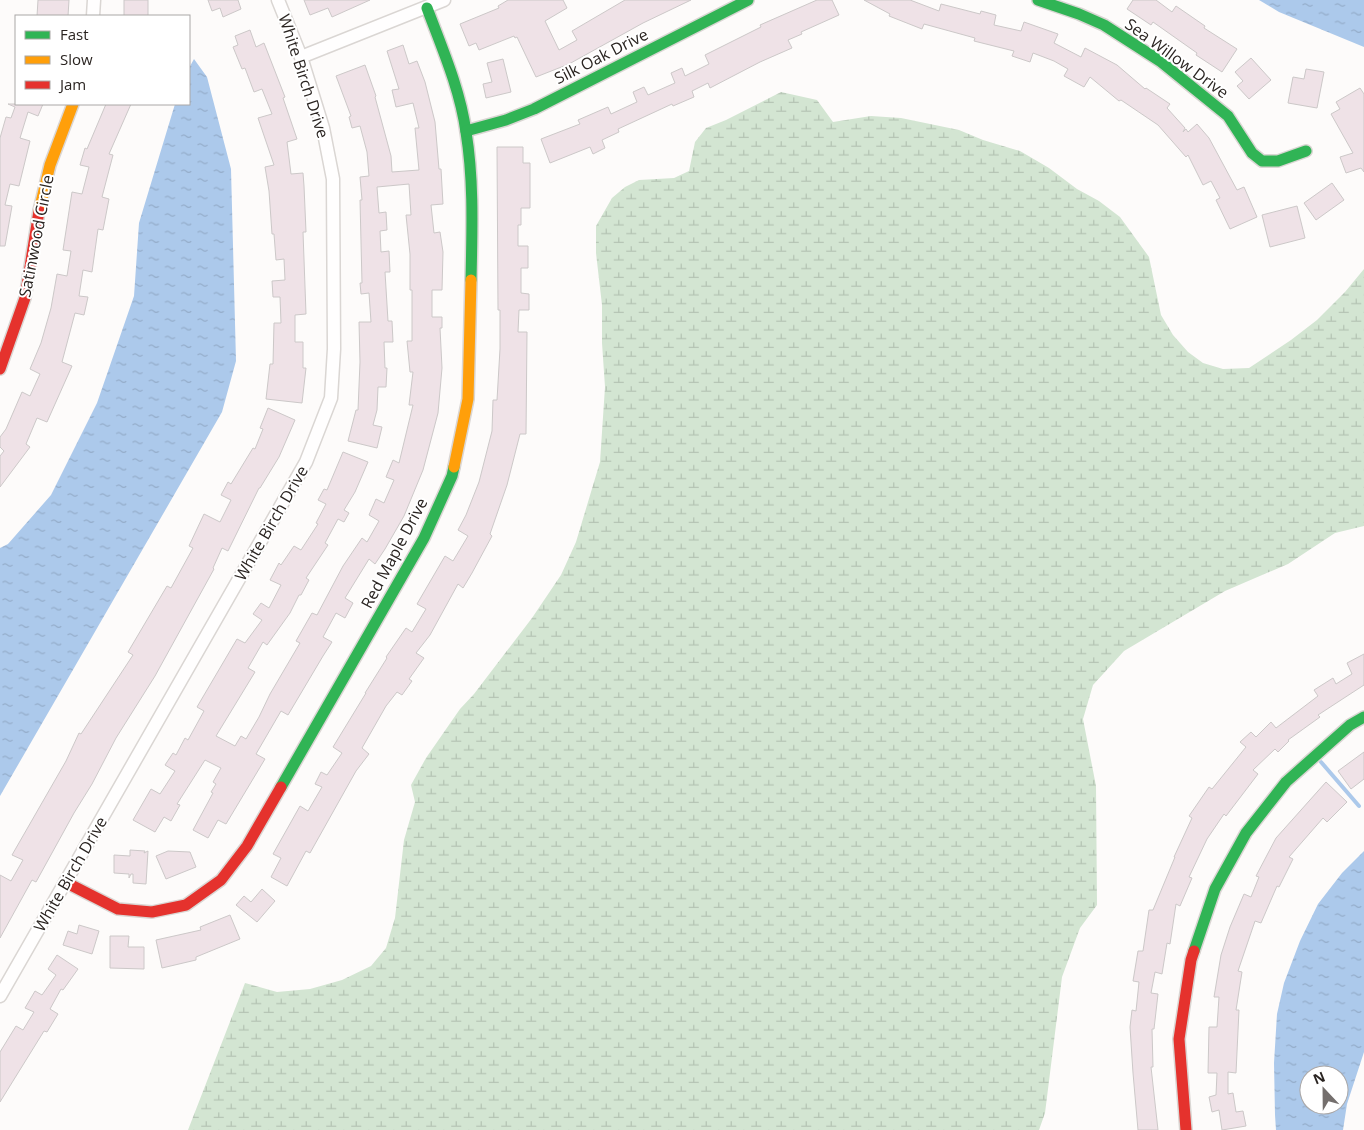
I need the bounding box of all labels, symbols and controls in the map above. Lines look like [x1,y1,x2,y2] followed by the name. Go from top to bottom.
[274,11,334,141] street label: White Birch Drive
[1121,13,1233,103] street label: Sea Willow Drive
[15,15,190,105] legend
[550,23,652,89] street label: Silk Oak Drive
[60,24,89,44] text: Fast
[60,49,93,69] text: Slow
[58,74,86,94] text: Jam
[13,173,59,299] street label: Satinwood Circle
[229,462,313,584] street label: White Birch Drive
[356,494,432,612] street label: Red Maple Drive
[28,813,112,935] street label: White Birch Drive
[1299,1065,1349,1115] north arrow
[1310,1067,1328,1088] text: N

